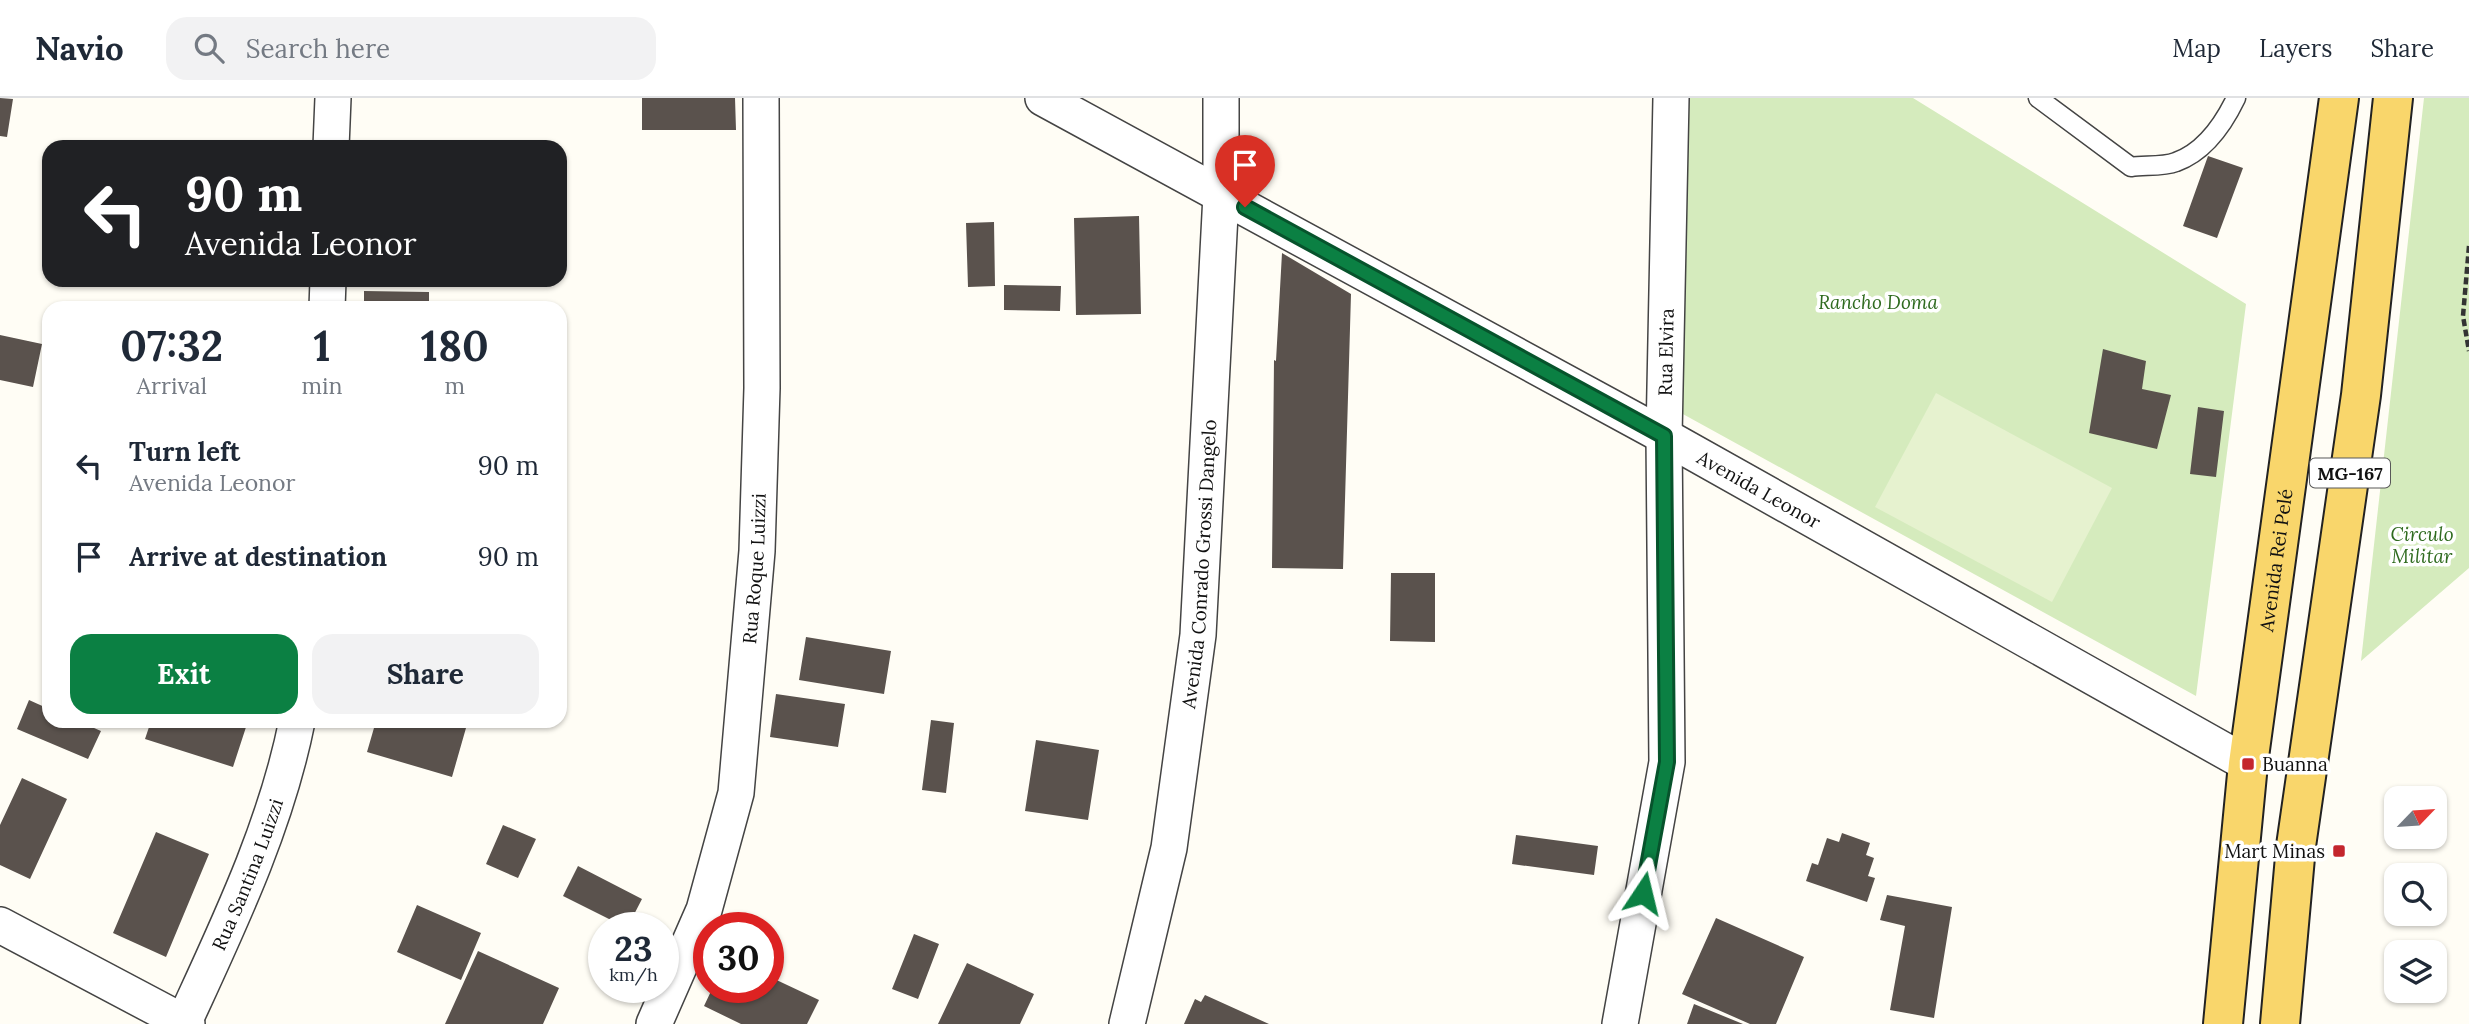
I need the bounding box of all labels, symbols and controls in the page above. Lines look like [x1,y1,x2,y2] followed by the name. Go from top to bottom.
[166,17,656,80] search box
[35,27,124,69] text: Navio
[190,29,228,67] icon: search
[246,32,390,65] text: Search here
[2172,33,2221,64] text: Map
[2259,33,2332,64] text: Layers
[2370,33,2434,64] text: Share
[1215,135,1275,207] pin
[1226,146,1264,184] icon: arrive
[185,162,302,224] text: 90 m
[70,168,161,259] icon: left
[185,223,417,264] text: Avenida Leonor
[1818,290,1938,314] park label: Rancho Doma
[1653,308,1679,396] street label: Rua Elvira
[120,319,223,373] text: 07:32
[313,319,331,373] text: 1
[421,319,489,373] text: 180
[137,371,207,400] text: Arrival
[302,371,343,400] text: min
[444,371,465,400] text: m
[1176,419,1221,711] street label: Avenida Conrado Grossi Dangelo
[129,435,240,468] text: Turn left
[1692,445,1826,534] street label: Avenida Leonor
[70,447,108,485] icon: left
[478,449,539,482] text: 90 m
[2310,458,2390,488] road number: MG-167
[129,468,295,497] text: Avenida Leonor
[2254,487,2297,634] street label: Avenida Rei Pelé
[737,493,771,645] street label: Rua Roque Luizzi
[2390,522,2454,568] park label: Circulo Militar
[70,538,108,576] icon: arrive
[129,540,387,573] text: Arrive at destination
[478,540,539,573] text: 90 m
[70,634,298,714] button: Exit
[312,634,539,714] button: Share
[2262,752,2328,776] place label: Buanna
[2240,756,2256,772] marker: Buanna
[2384,786,2446,849] north arrow
[2384,786,2447,1003] map controls
[206,796,288,954] street label: Rua Santina Luizzi
[2224,839,2325,863] place label: Mart Minas
[2331,843,2347,859] marker: Mart Minas
[1606,856,1680,930] position arrow
[2384,863,2447,926] button: search
[693,912,784,1003] speed limit sign: 30
[614,926,653,971] text: 23
[2384,940,2447,1003] button: layers
[609,963,658,986] text: km/h

